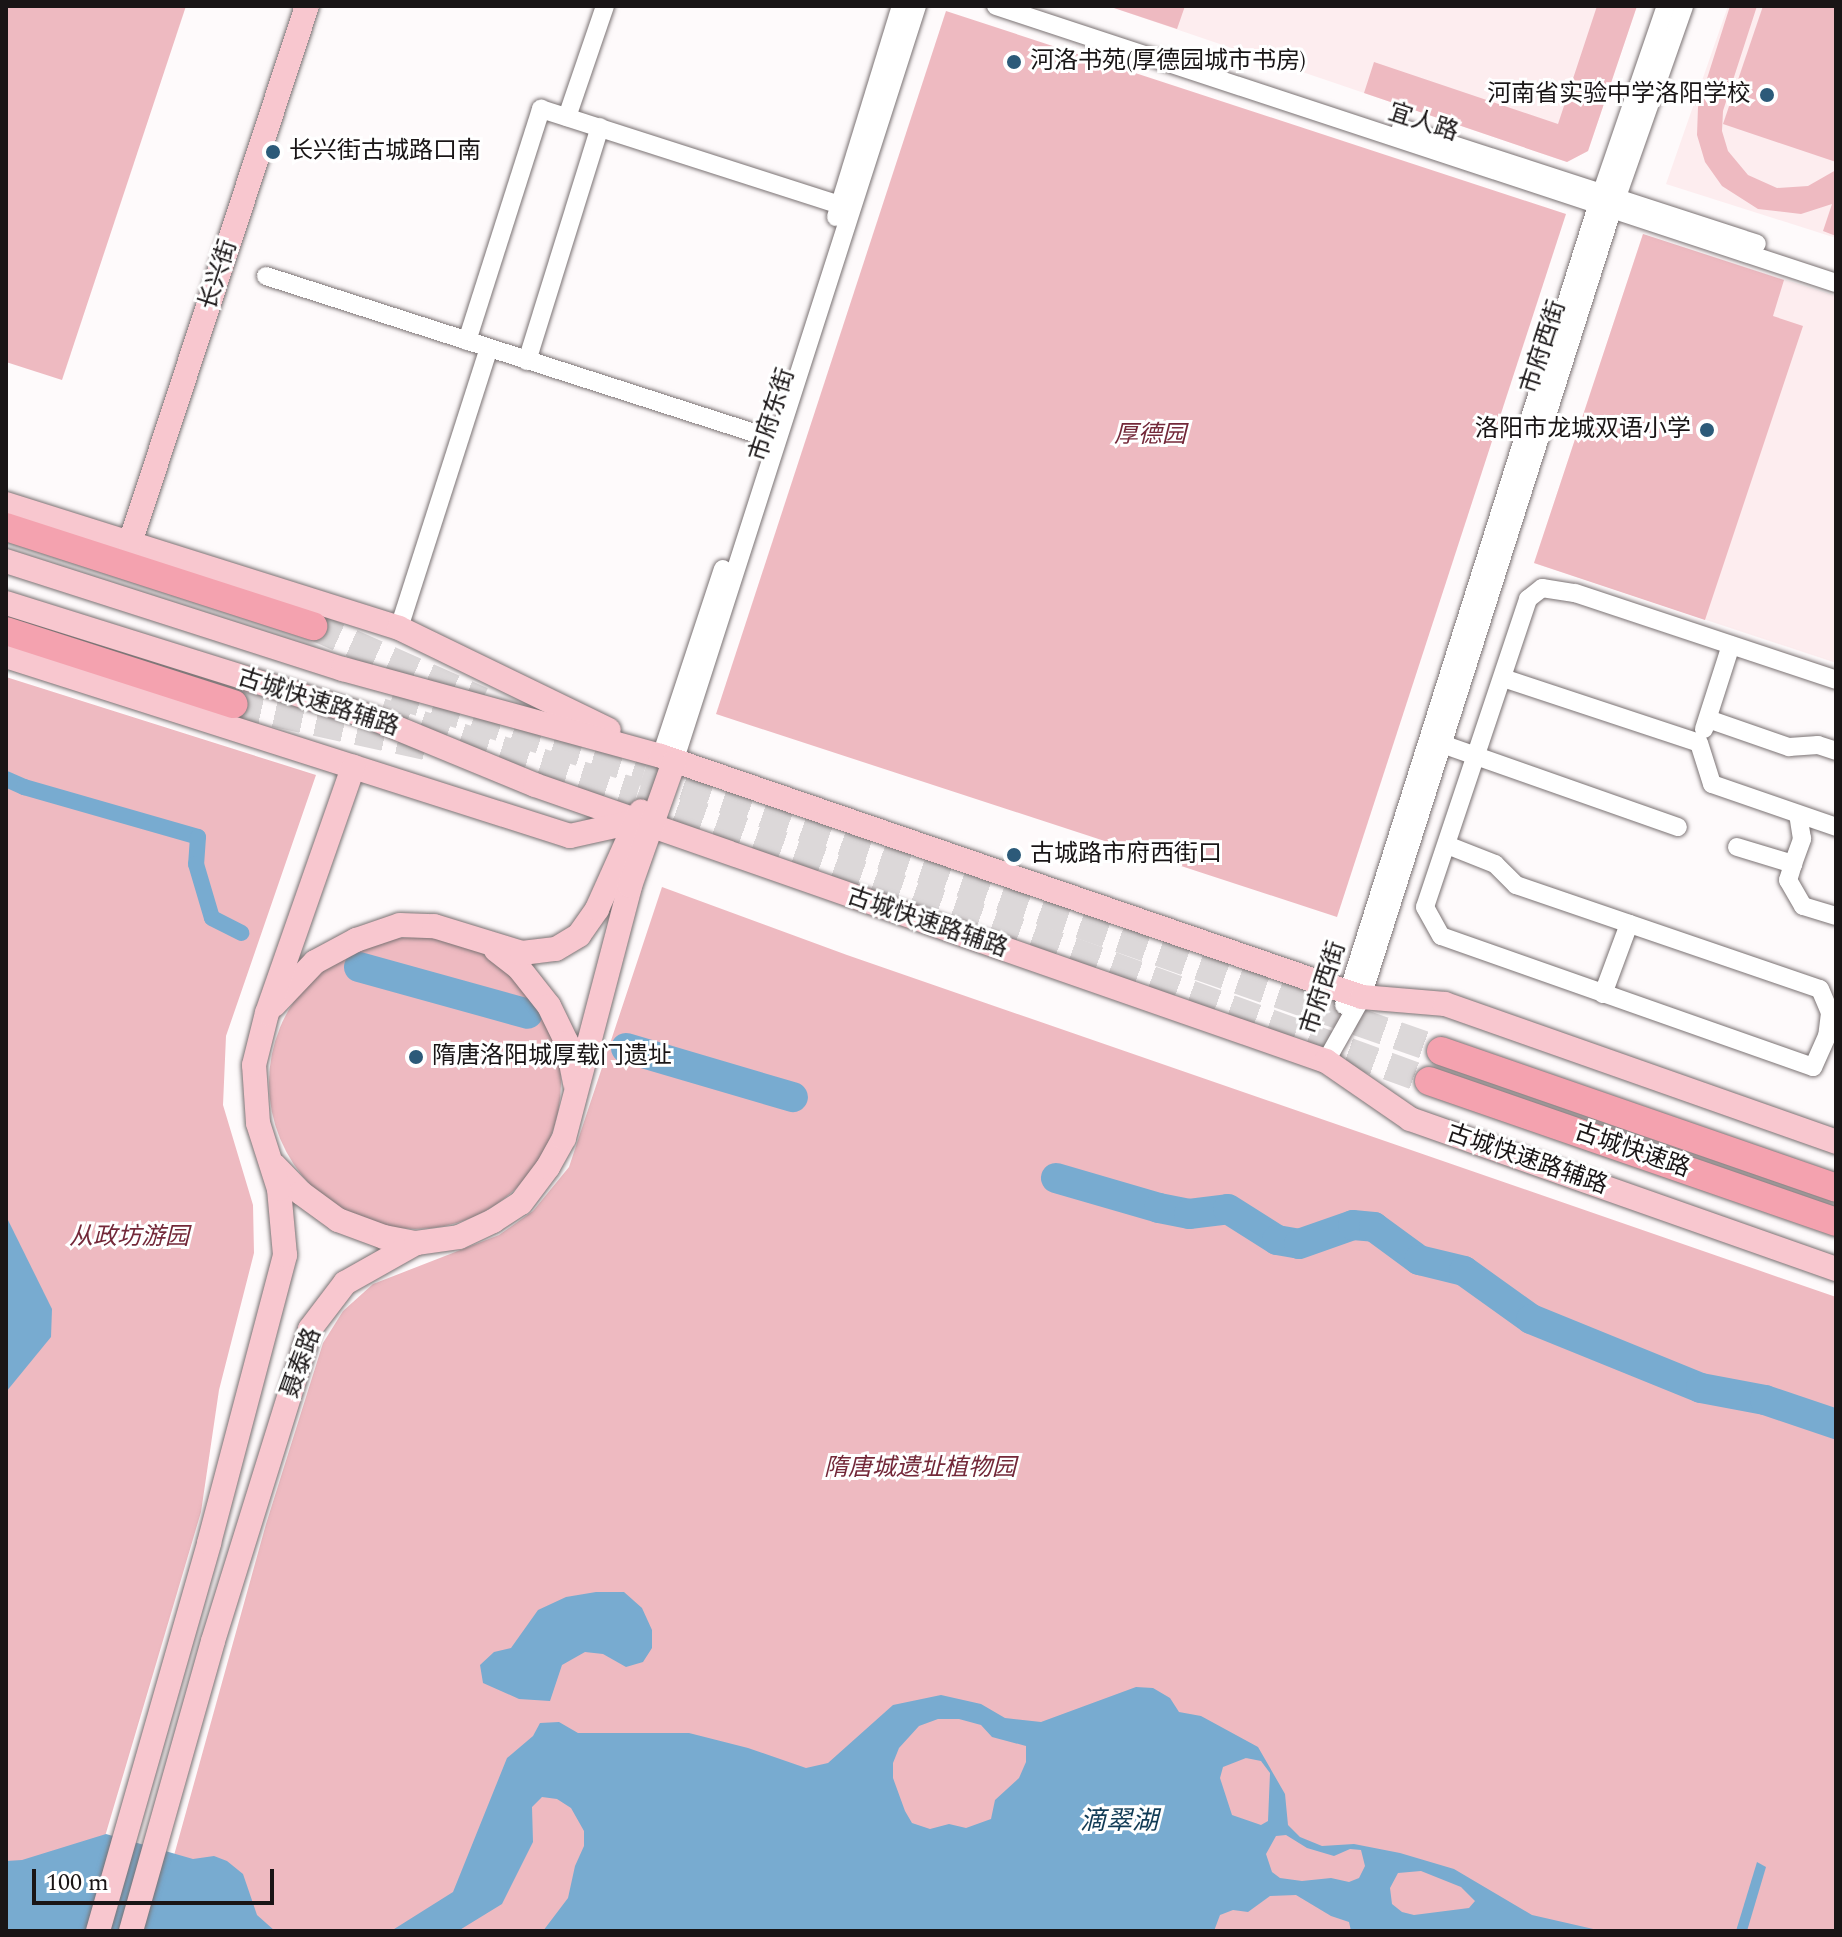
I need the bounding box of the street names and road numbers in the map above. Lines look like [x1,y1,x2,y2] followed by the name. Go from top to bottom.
[1384,98,1462,148] street label: 宜人路
[194,236,244,314] street label: 长兴街
[1515,297,1573,397] street label: 市府西街
[744,365,802,465] street label: 市府东街
[234,663,402,743] street label: 古城快速路辅路
[843,882,1011,964] street label: 古城快速路辅路
[1295,938,1353,1038] street label: 市府西街
[1571,1118,1693,1184] street label: 古城快速路
[1443,1119,1611,1201] street label: 古城快速路辅路
[276,1324,328,1402] street label: 聂泰路

